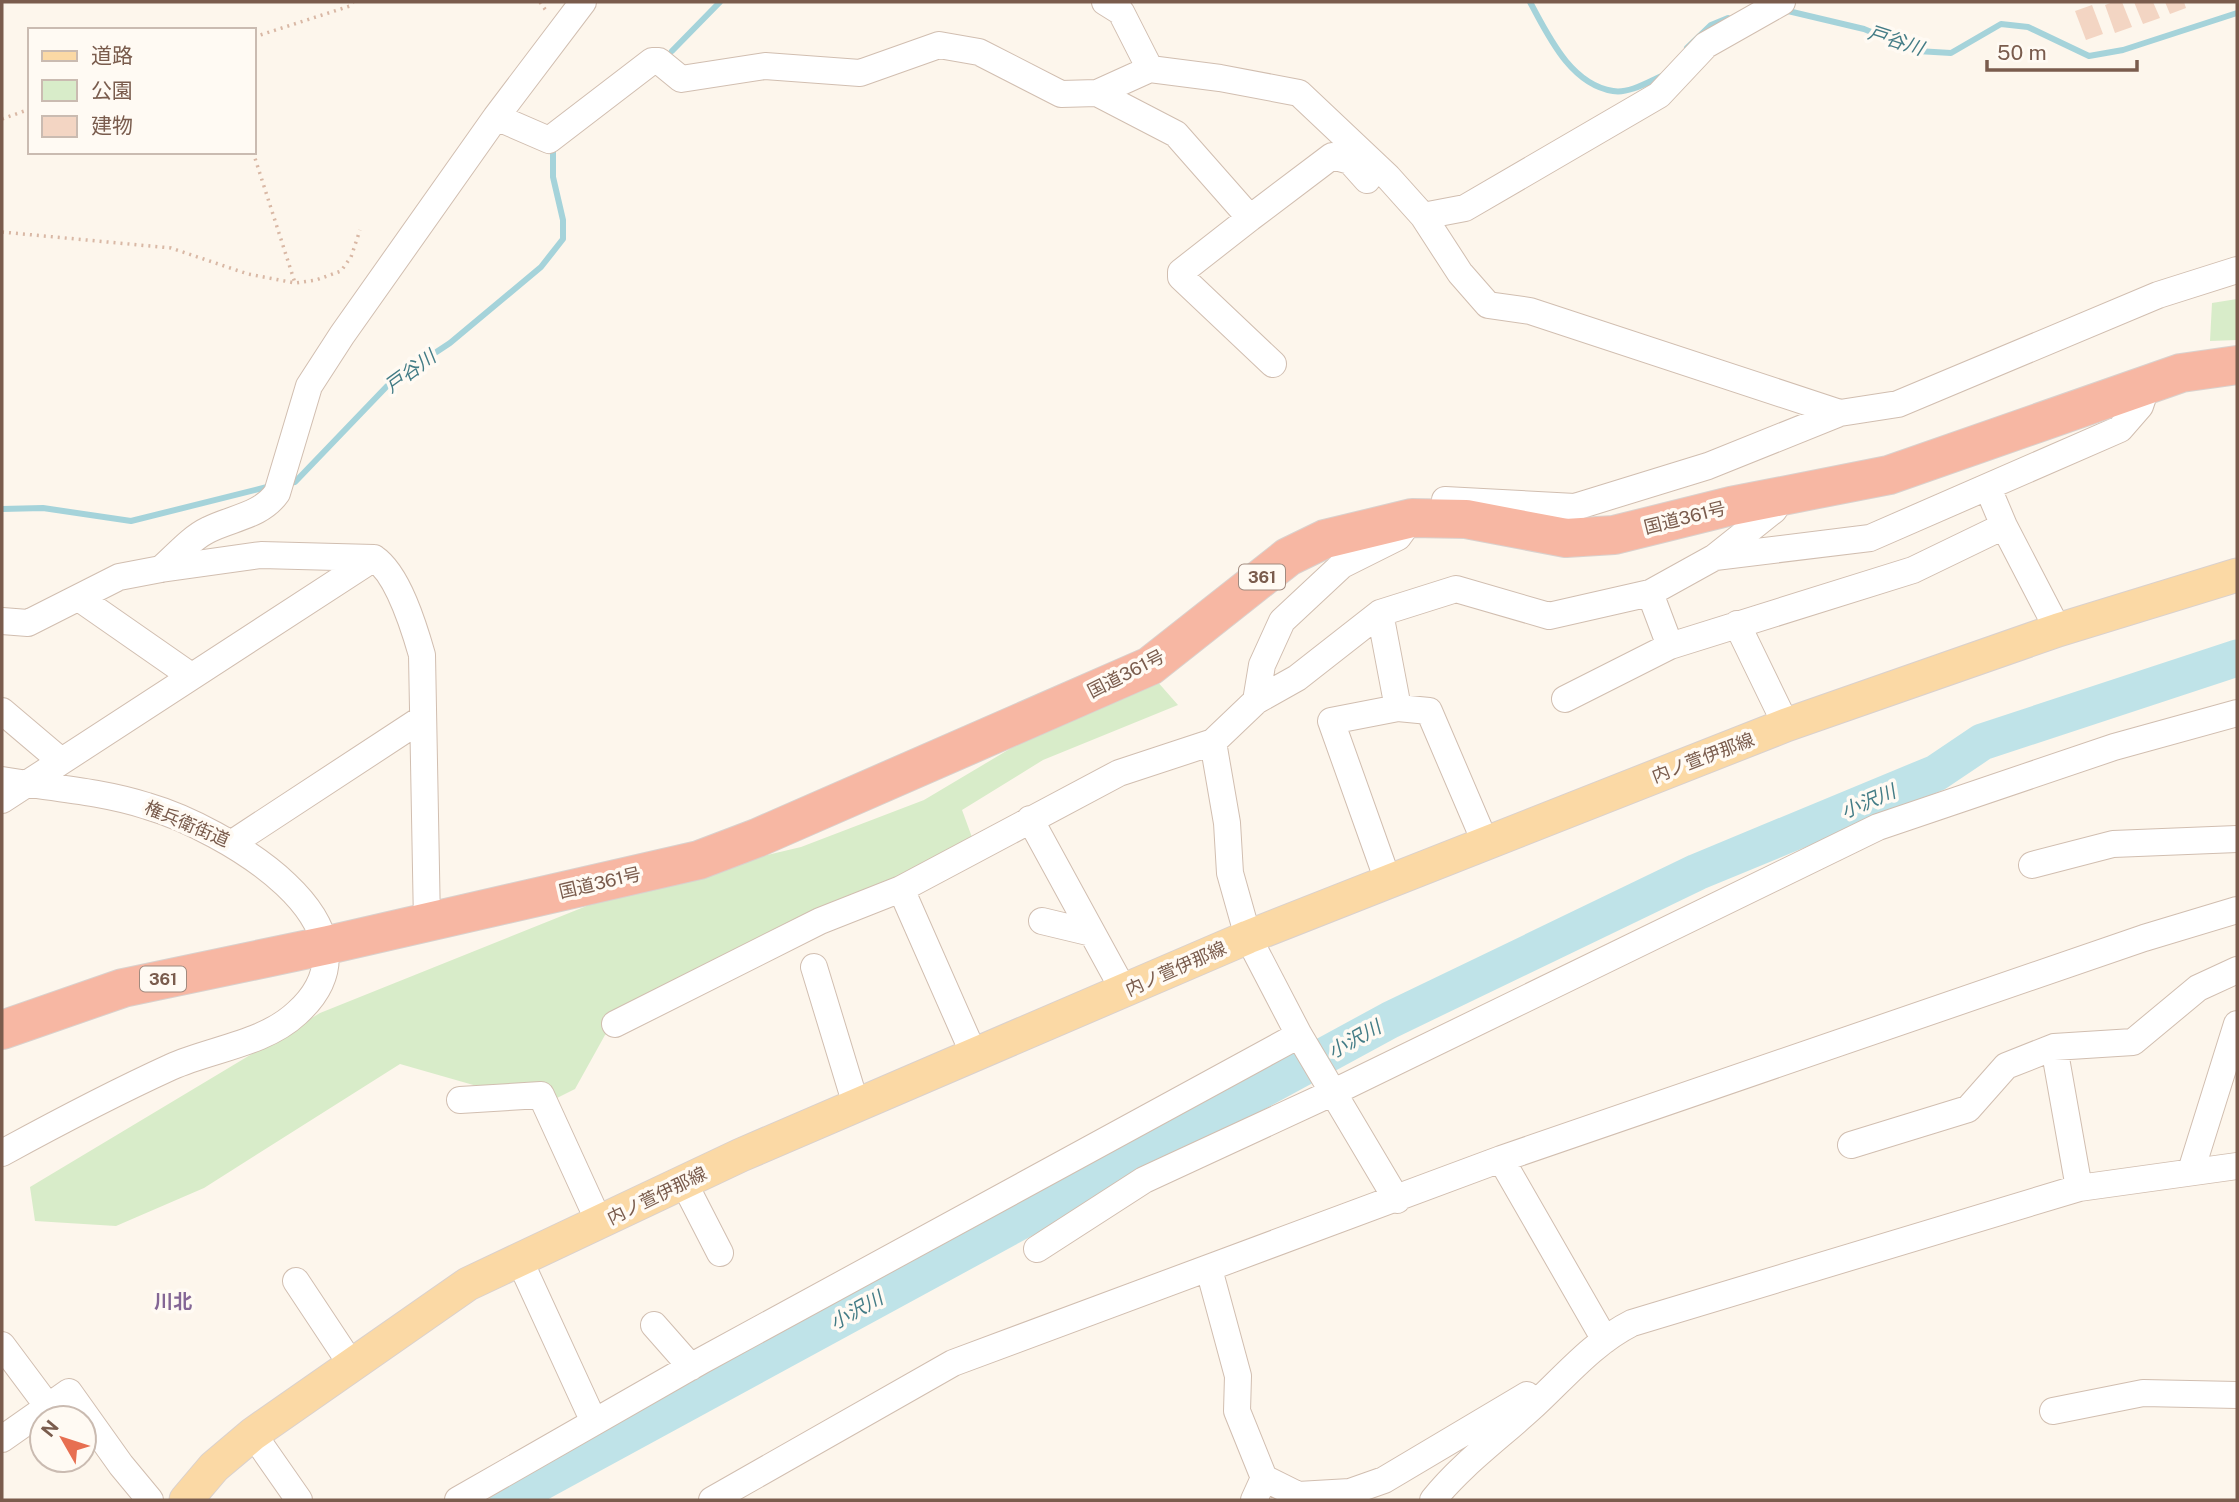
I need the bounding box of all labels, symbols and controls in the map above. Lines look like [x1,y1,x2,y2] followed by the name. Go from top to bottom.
[1865,21,1928,60] water label: 戸谷川
[28,28,256,154] legend
[1987,28,2138,72] scale bar
[1997,40,2047,65] text: 50 m
[91,43,133,68] text: 道路
[91,78,133,103] text: 公園
[91,113,133,138] text: 建物
[380,344,441,397] water label: 戸谷川
[1642,497,1728,538] street label: 国道361号
[1239,564,1285,590] road number: 361
[1084,645,1168,702] street label: 国道361号
[1649,728,1757,787] street label: 内ノ萱伊那線
[1837,779,1900,822] water label: 小沢川
[142,796,233,851] street label: 権兵衛街道
[557,863,643,902] street label: 国道361号
[1122,937,1229,1000] street label: 内ノ萱伊那線
[140,967,186,992] road number: 361
[1324,1015,1386,1062] water label: 小沢川
[604,1162,710,1229] street label: 内ノ萱伊那線
[826,1286,888,1333] water label: 小沢川
[154,1290,192,1312] district label: 川北
[28,1404,98,1474] north arrow
[37,1416,63,1441] text: N

